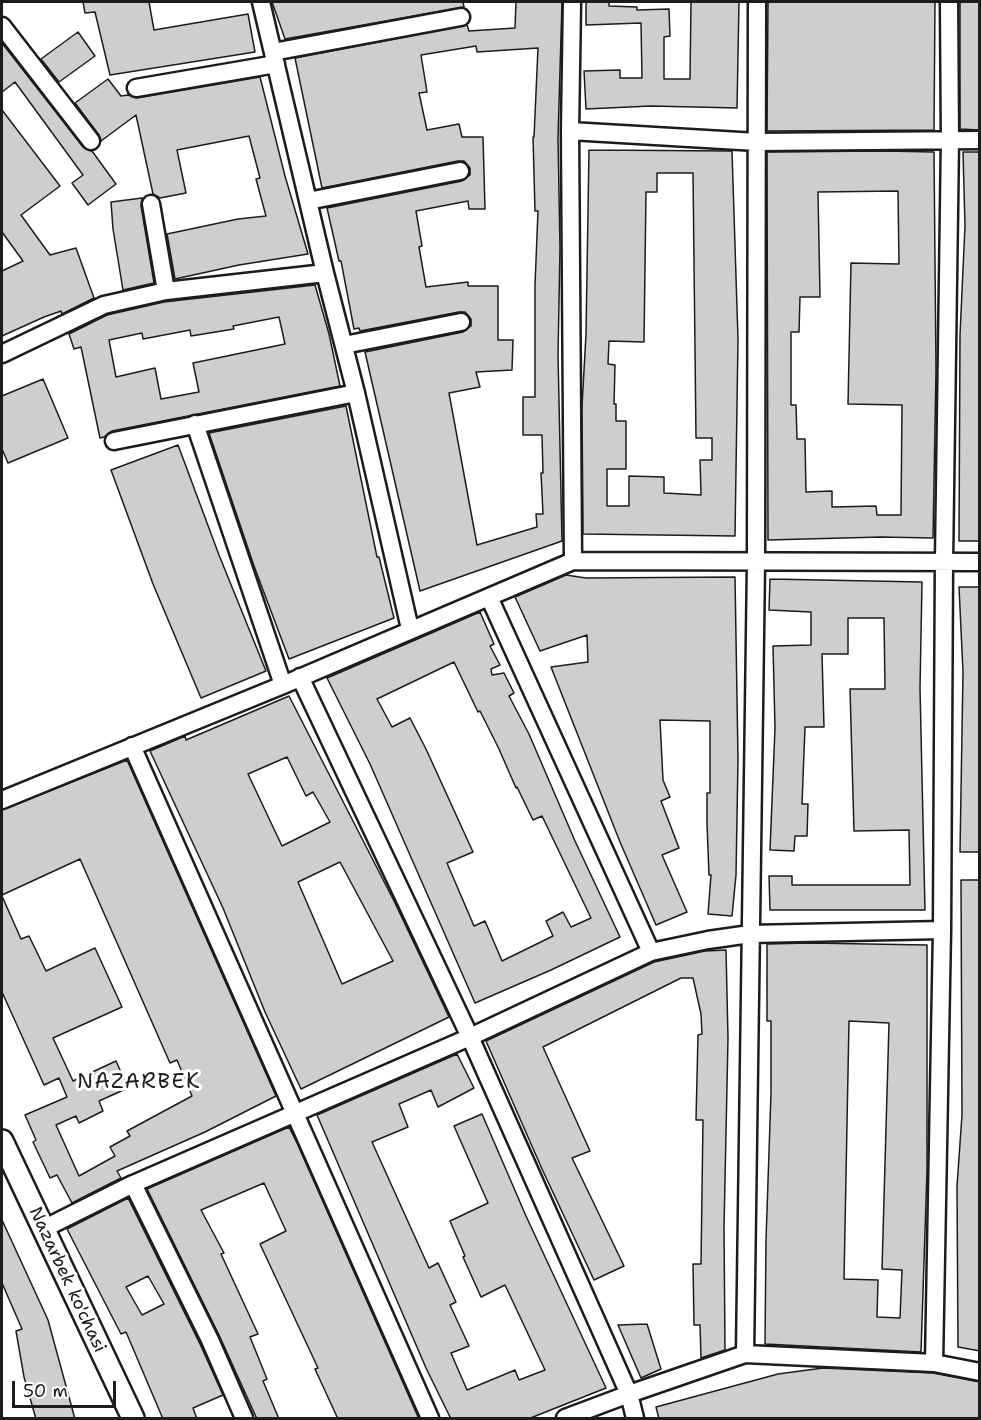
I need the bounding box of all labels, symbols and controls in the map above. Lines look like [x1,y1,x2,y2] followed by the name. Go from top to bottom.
[77,1070,201,1096] district label: NAZARBEK
[24,1204,110,1356] street label: Nazarbek ko'chasi
[15,1369,118,1407] scale bar
[23,1379,68,1403] text: 50 m

